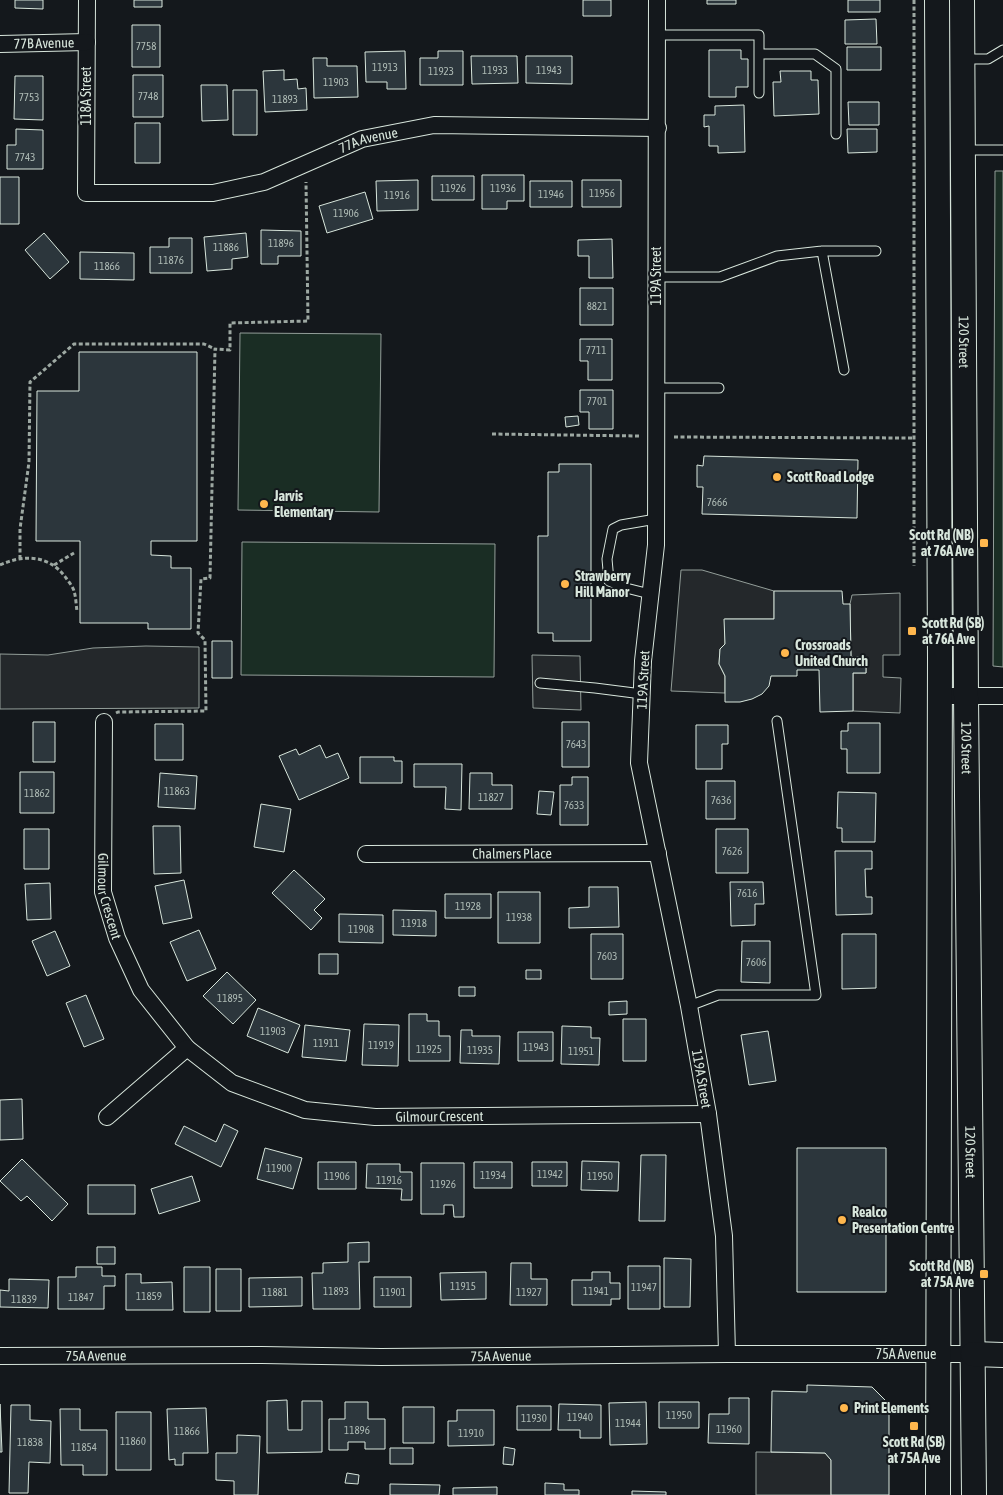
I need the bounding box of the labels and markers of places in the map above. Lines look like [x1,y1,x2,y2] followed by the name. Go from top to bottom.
[787,469,874,485] place label: Scott Road Lodge
[771,471,783,483] marker: Scott Road Lodge
[273,488,334,520] place label: Jarvis Elementary
[258,498,270,510] marker: Jarvis Elementary
[909,527,974,559] place label: Scott Rd (NB) at 76A Ave
[978,537,990,549] marker: Scott Rd (NB) at 76A Ave
[575,568,631,600] place label: Strawberry Hill Manor
[559,578,571,590] marker: Strawberry Hill Manor
[922,615,984,647] place label: Scott Rd (SB) at 76A Ave
[906,625,918,637] marker: Scott Rd (SB) at 76A Ave
[795,637,868,669] place label: Crossroads United Church
[779,647,791,659] marker: Crossroads United Church
[852,1204,954,1236] place label: Realco Presentation Centre
[836,1214,848,1226] marker: Realco Presentation Centre
[909,1258,974,1290] place label: Scott Rd (NB) at 75A Ave
[978,1268,990,1280] marker: Scott Rd (NB) at 75A Ave
[854,1400,929,1416] place label: Print Elements
[838,1402,850,1414] marker: Print Elements
[908,1420,920,1432] marker: Scott Rd (SB) at 75A Ave
[883,1434,945,1466] place label: Scott Rd (SB) at 75A Ave

